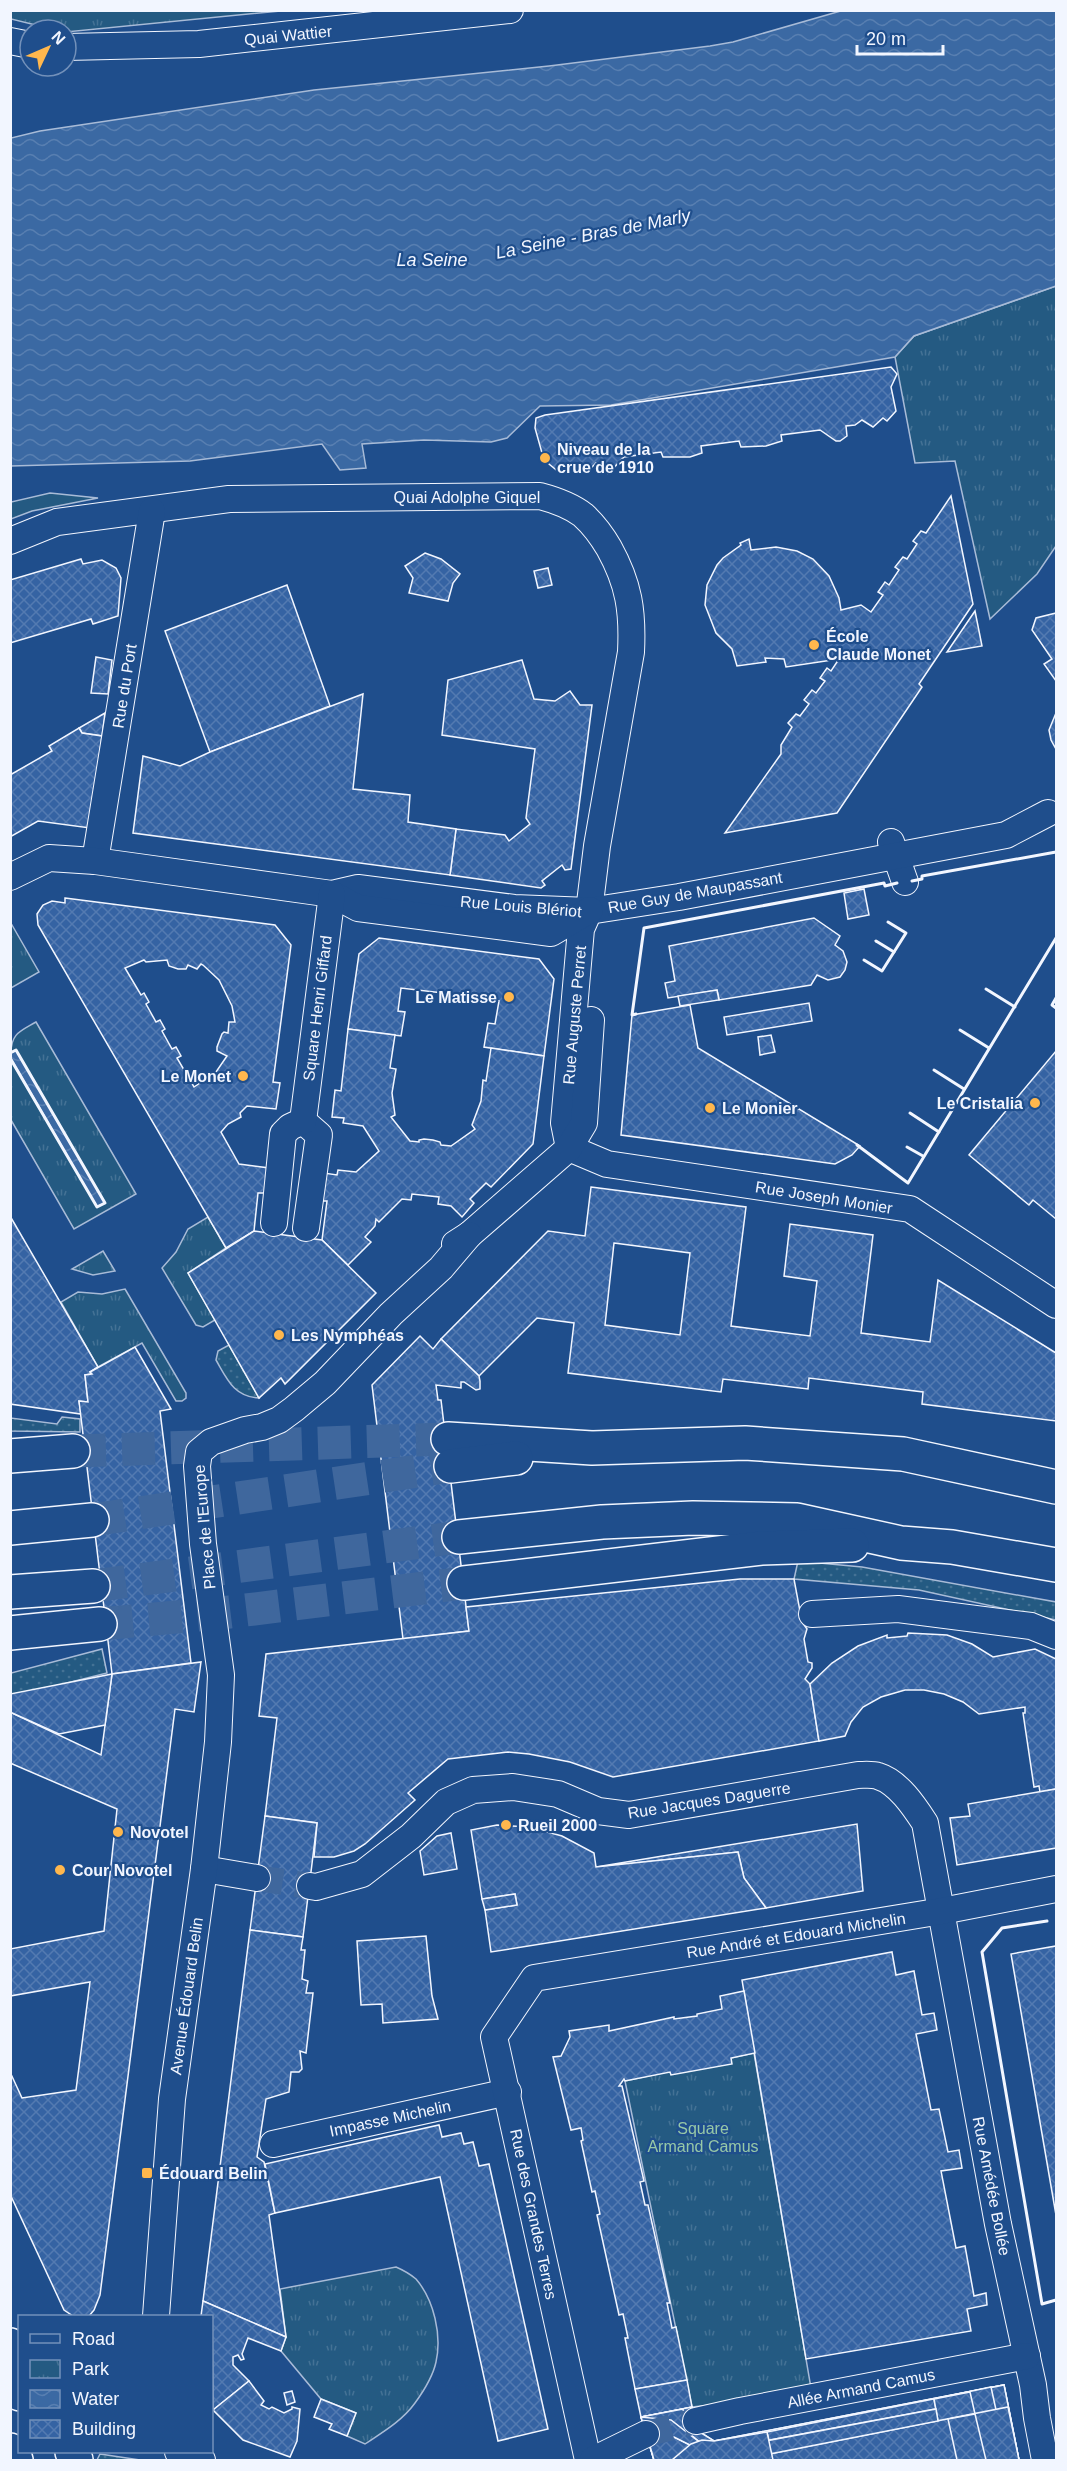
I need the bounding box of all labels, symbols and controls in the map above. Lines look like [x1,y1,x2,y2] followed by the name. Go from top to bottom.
[18,18,78,78] north arrow
[857,18,942,56] scale bar
[243,22,334,49] street label: Quai Wattier
[48,28,69,48] text: N
[866,29,906,49] text: 20 m
[494,205,693,263] water label: La Seine - Bras de Marly
[396,250,468,270] water label: La Seine
[557,441,654,476] place label: Niveau de la crue de 1910
[538,451,552,465] marker: Niveau de la crue de 1910
[394,489,540,506] street label: Quai Adolphe Giquel
[826,627,932,663] place label: École Claude Monet
[807,638,821,652] marker: École Claude Monet
[109,642,140,730] street label: Rue du Port
[606,869,784,916] street label: Rue Guy de Maupassant
[460,893,583,920] street label: Rue Louis Blériot
[300,934,335,1082] street label: Square Henri Giffard
[560,944,589,1085] street label: Rue Auguste Perret
[415,989,497,1006] place label: Le Matisse
[502,990,516,1004] marker: Le Matisse
[161,1068,232,1085] place label: Le Monet
[236,1069,250,1083] marker: Le Monet
[937,1095,1023,1112] place label: Le Cristalia
[1028,1096,1042,1110] marker: Le Cristalia
[722,1100,798,1117] place label: Le Monier
[703,1101,717,1115] marker: Le Monier
[754,1178,894,1217] street label: Rue Joseph Monier
[291,1327,404,1344] place label: Les Nymphéas
[272,1328,286,1342] marker: Les Nymphéas
[191,1464,218,1590] street label: Place de l'Europe
[626,1779,792,1822] street label: Rue Jacques Daguerre
[518,1817,597,1834] place label: Rueil 2000
[499,1818,513,1832] marker: Rueil 2000
[130,1824,189,1841] place label: Novotel
[111,1825,125,1839] marker: Novotel
[72,1862,172,1879] place label: Cour Novotel
[53,1863,67,1877] marker: Cour Novotel
[685,1910,907,1961] street label: Rue André et Edouard Michelin
[166,1916,206,2076] street label: Avenue Édouard Belin
[328,2097,452,2140] street label: Impasse Michelin
[970,2115,1013,2257] street label: Rue Amédée Bollée
[647,2120,759,2155] park label: Square Armand Camus
[507,2127,560,2301] street label: Rue des Grandes Terres
[159,2164,267,2182] place label: Édouard Belin
[140,2166,154,2180] marker: Édouard Belin
[18,2315,213,2453] legend
[72,2329,115,2349] text: Road
[72,2359,110,2379] text: Park
[786,2366,936,2411] street label: Allée Armand Camus
[72,2389,119,2409] text: Water
[72,2419,136,2439] text: Building

